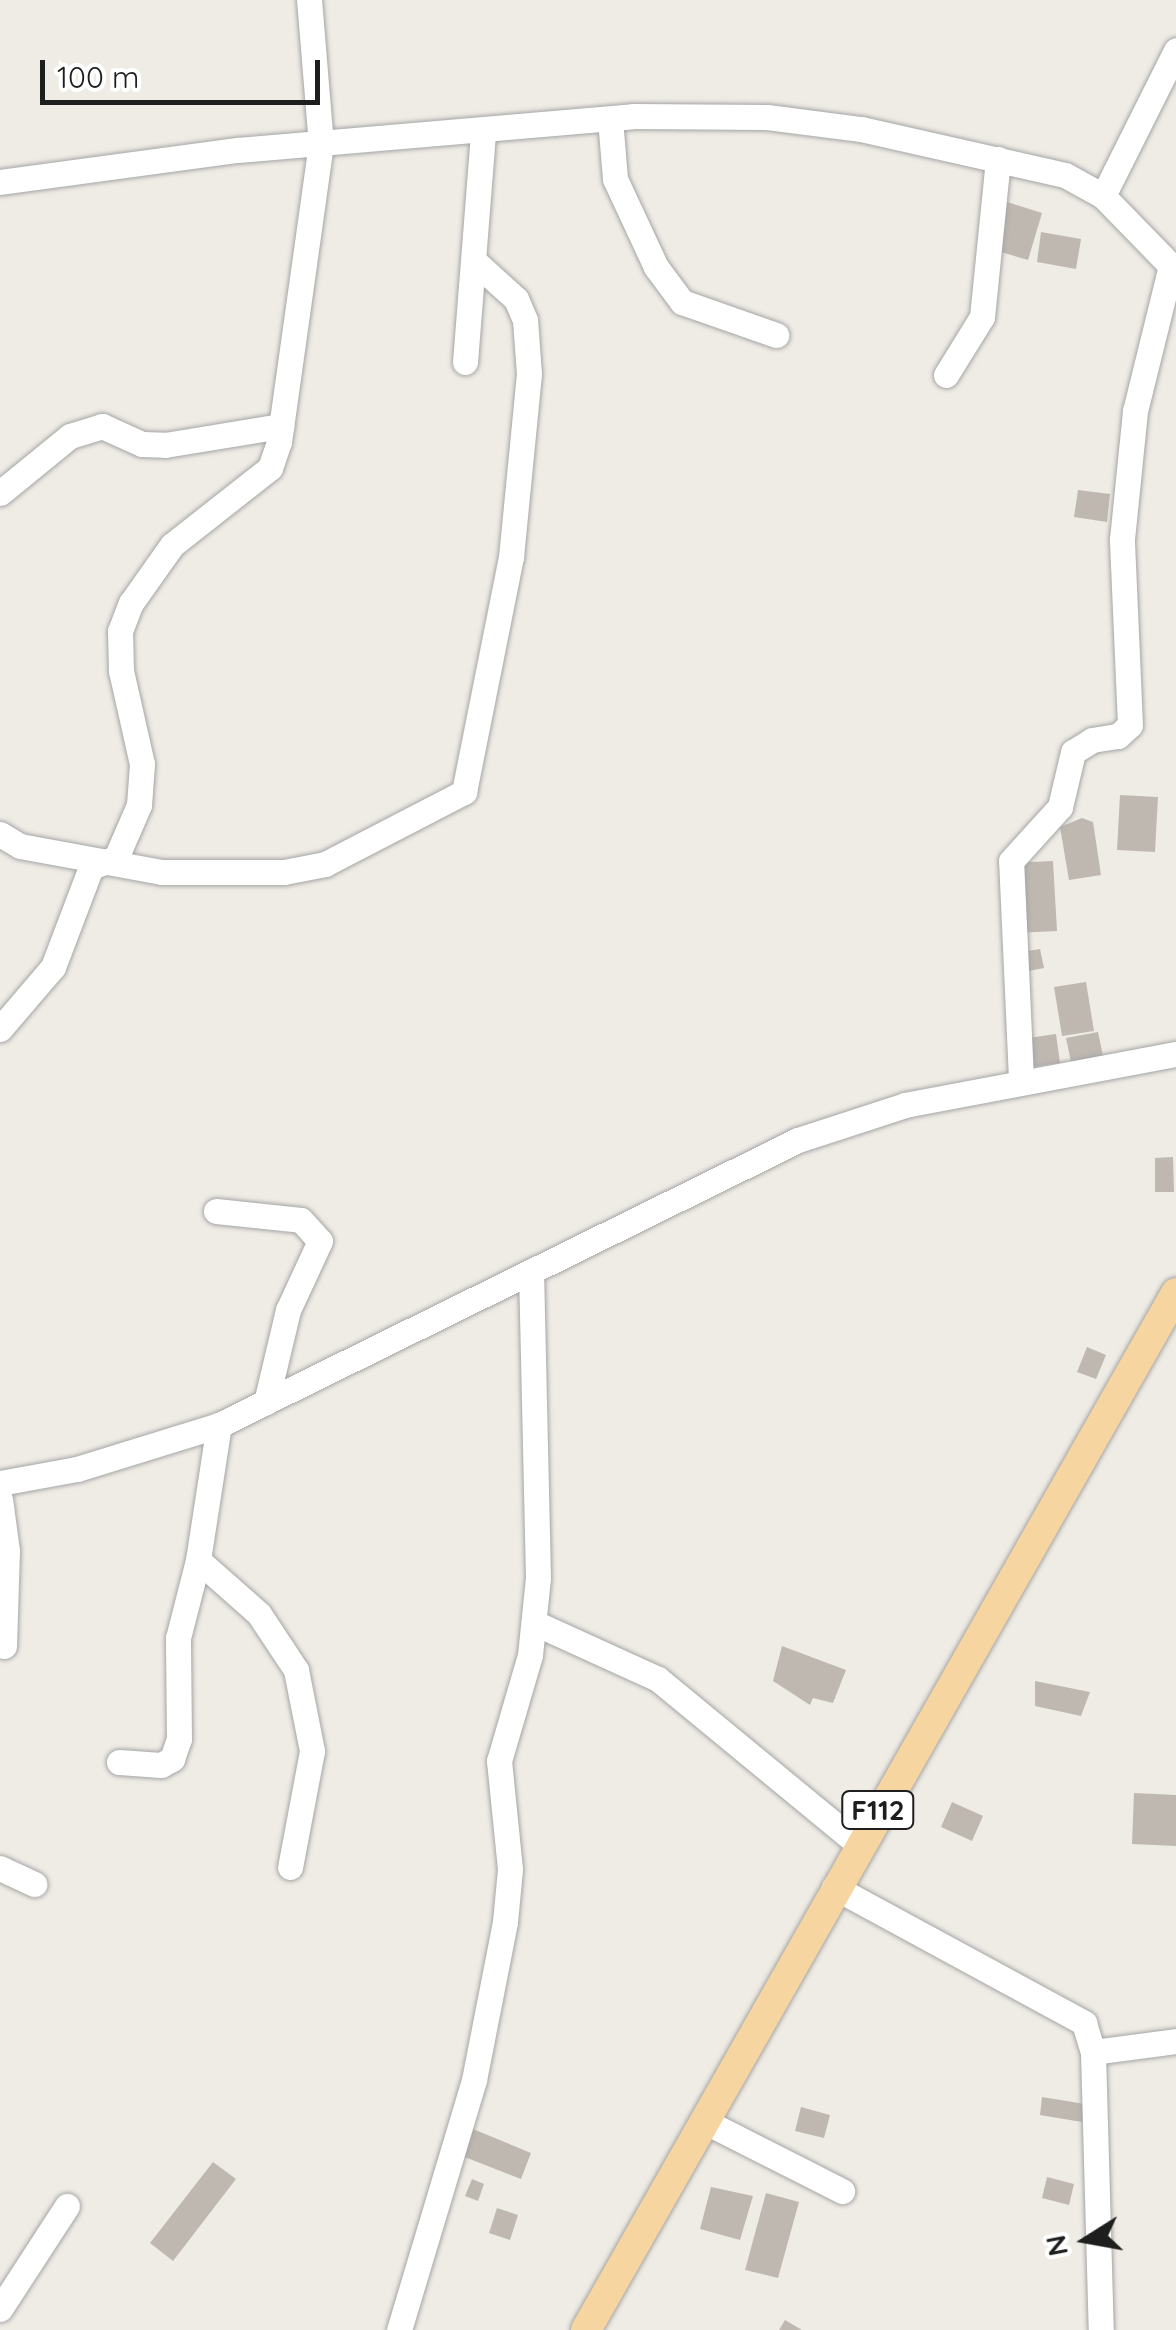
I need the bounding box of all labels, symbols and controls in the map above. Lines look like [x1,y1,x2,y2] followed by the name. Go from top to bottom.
[45,40,325,102] scale bar
[57,58,139,96] text: 100 m
[840,1787,916,1833] road number: F112
[1036,2190,1136,2290] north arrow
[1037,2232,1075,2259] text: N

